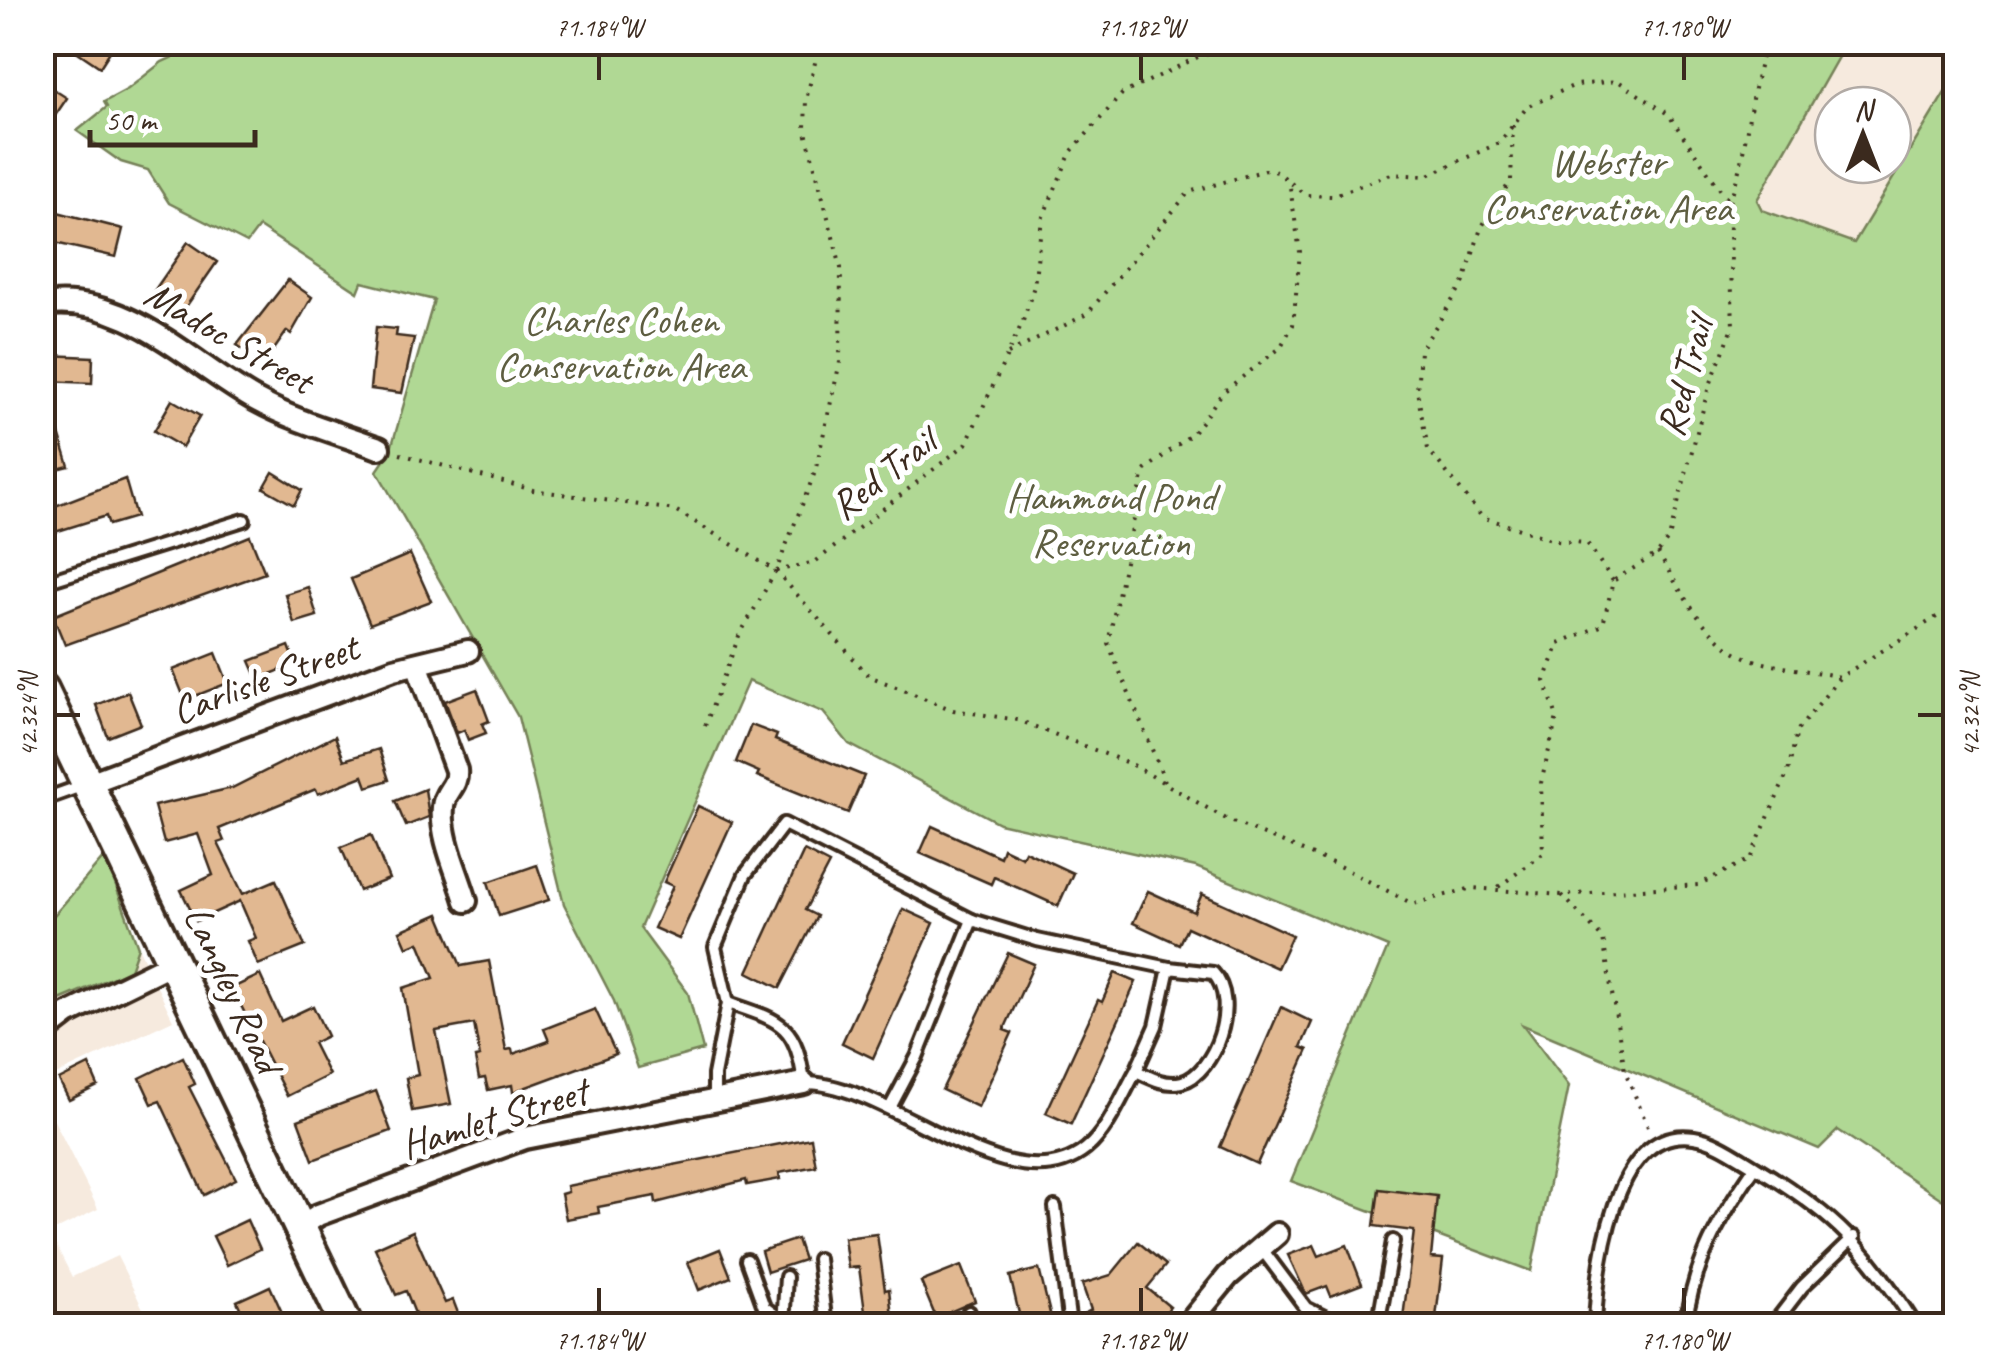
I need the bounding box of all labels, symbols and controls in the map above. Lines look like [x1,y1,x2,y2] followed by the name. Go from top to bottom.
[556,12,646,44] text: 71.184°W
[1098,12,1188,44] text: 71.182°W
[1641,12,1731,44] text: 71.180°W
[90,85,255,147] scale bar
[1813,85,1913,185] north arrow
[1854,93,1876,128] text: N
[105,101,158,139] text: 50 m
[1484,137,1735,233] park label: Webster Conservation Area
[136,269,325,407] street label: Madoc Street
[497,295,748,391] park label: Charles Cohen Conservation Area
[1645,306,1726,442] street label: Red Trail
[820,413,951,531] street label: Red Trail
[1006,472,1221,568] park label: Hammond Pond Reservation
[165,621,368,736] street label: Carlisle Street
[13,669,45,757] text: 42.324°N
[1955,669,1987,757] text: 42.324°N
[173,898,296,1086] street label: Langley Road
[395,1064,599,1170] street label: Hamlet Street
[556,1325,646,1357] text: 71.184°W
[1098,1325,1188,1357] text: 71.182°W
[1641,1325,1731,1357] text: 71.180°W

